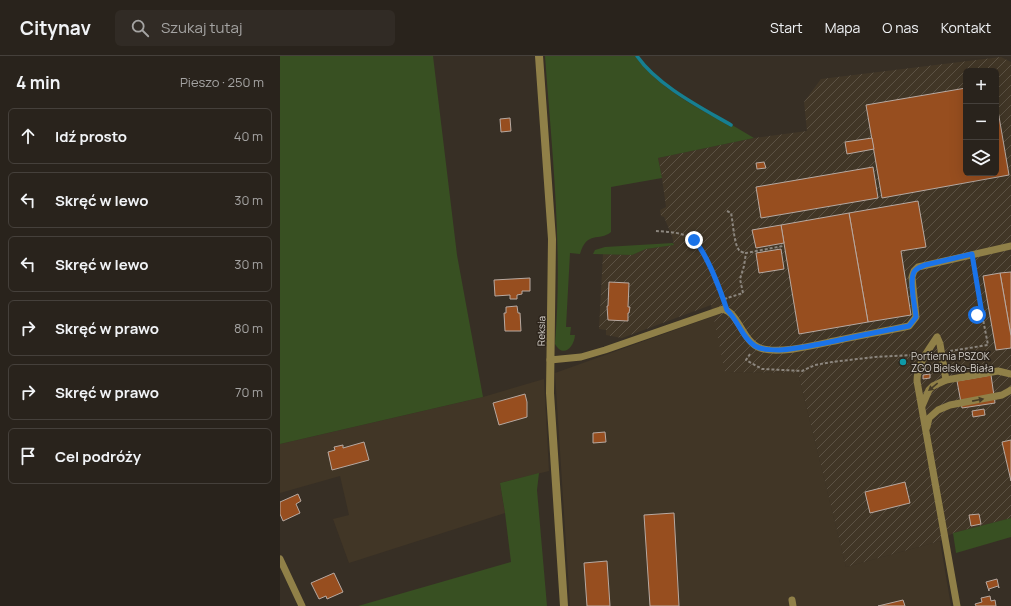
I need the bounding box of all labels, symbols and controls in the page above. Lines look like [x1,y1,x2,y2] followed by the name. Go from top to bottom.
[115,10,395,46] search box
[20,15,91,41] text: Citynav
[129,17,151,39] icon: search
[161,17,243,38] text: Szukaj tutaj
[770,18,803,37] text: Start
[825,18,860,37] text: Mapa
[882,18,919,37] text: O nas
[941,18,991,37] text: Kontakt
[963,68,999,176] map controls
[963,68,999,104] button: +
[16,71,60,94] text: 4 min
[180,73,264,91] text: Pieszo · 250 m
[963,104,999,140] button: −
[17,125,39,147] icon: ahead
[55,126,127,147] text: Idź prosto
[234,127,263,145] text: 40 m
[963,140,999,176] button: layers
[17,189,39,211] icon: left
[55,190,149,211] text: Skręć w lewo
[234,191,263,209] text: 30 m
[685,231,703,249] route end
[17,253,39,275] icon: left
[55,254,149,275] text: Skręć w lewo
[234,255,263,273] text: 30 m
[968,306,986,324] route start
[534,316,548,346] street label: Reksia
[17,317,39,339] icon: right
[55,318,159,339] text: Skręć w prawo
[234,319,263,337] text: 80 m
[911,349,993,375] place label: Portiernia PSZOK ZGO Bielsko-Biała
[898,357,908,367] marker: Portiernia PSZOK ZGO Bielsko-Biała
[17,381,39,403] icon: right
[55,382,159,403] text: Skręć w prawo
[235,383,263,401] text: 70 m
[928,383,939,391] one-way arrow
[972,396,984,402] one-way arrow
[17,445,39,467] icon: arrive
[55,446,141,467] text: Cel podróży

